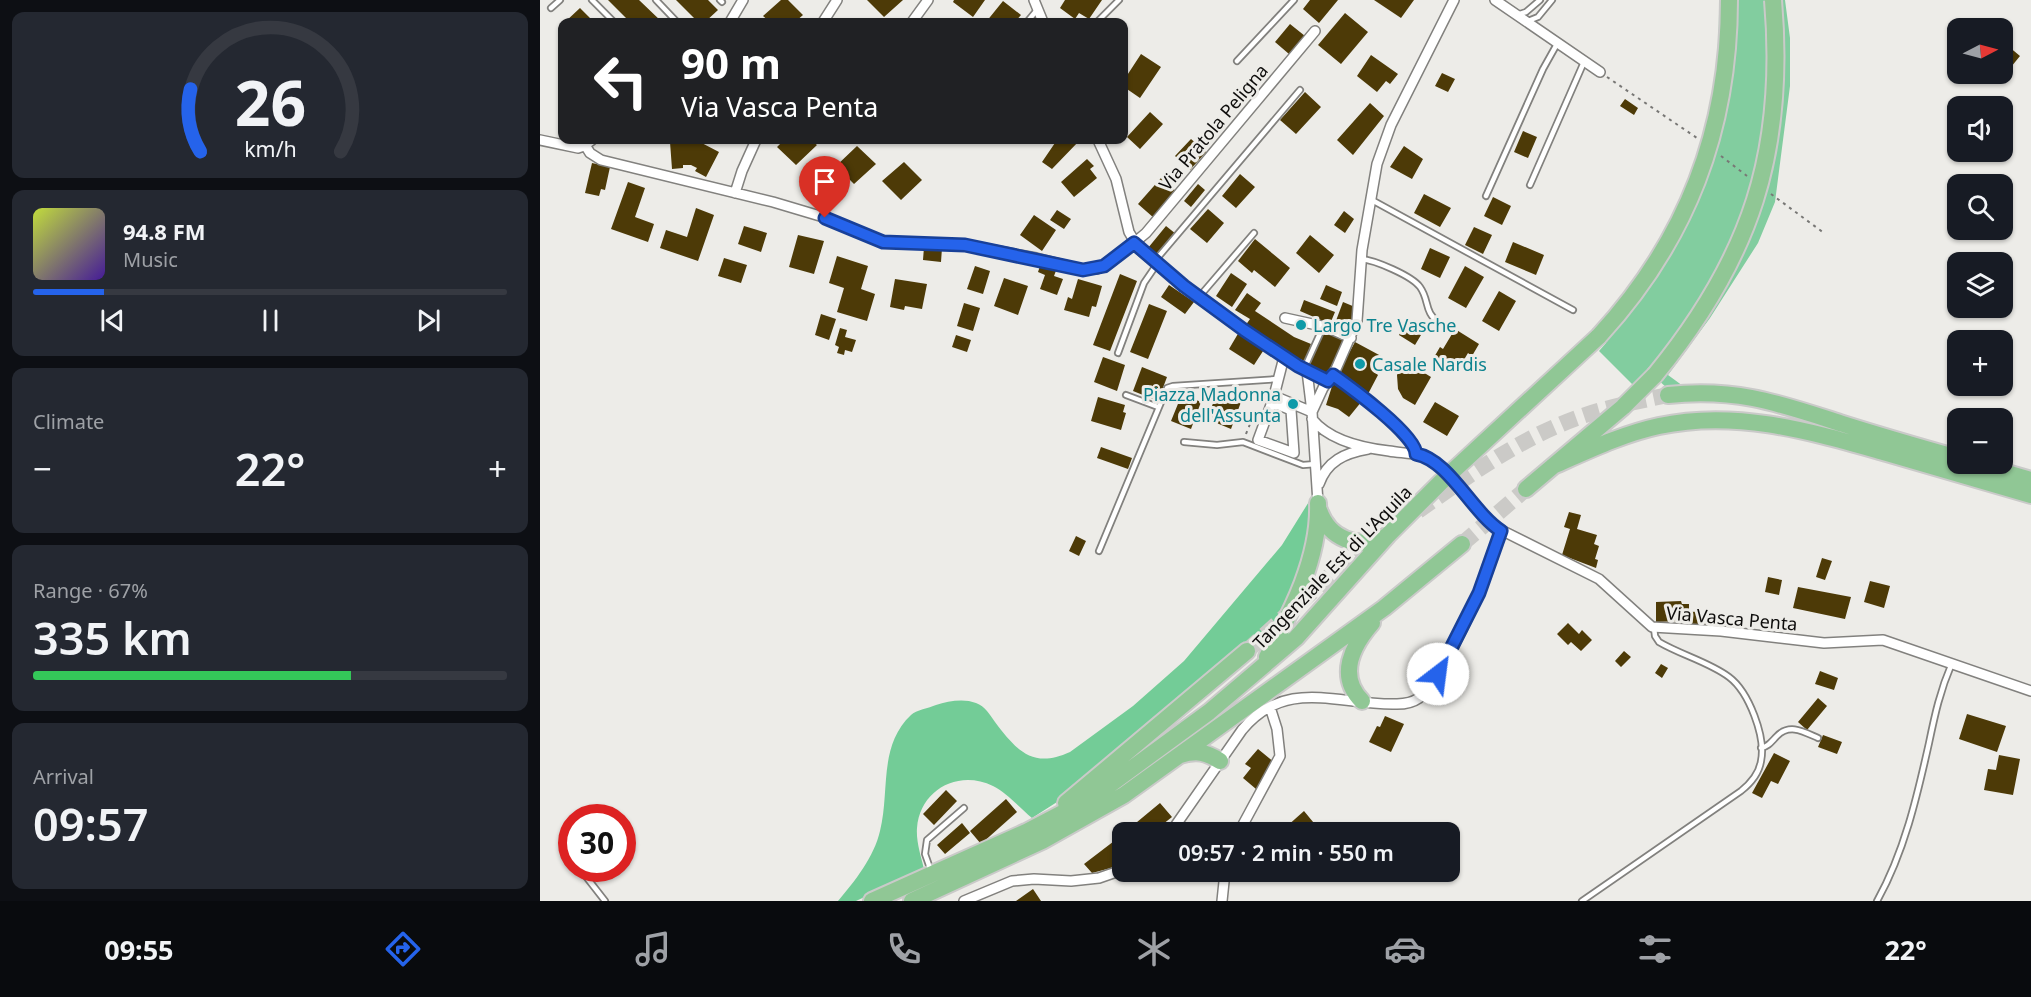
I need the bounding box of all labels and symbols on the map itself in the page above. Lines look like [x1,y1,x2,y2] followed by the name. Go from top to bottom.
[1947,18,2013,84] north arrow
[1153,59,1273,195] street label: Via Pratola Peligna
[799,156,850,218] pin
[1313,313,1457,337] place label: Largo Tre Vasche
[1294,318,1308,332] marker: Largo Tre Vasche
[1372,352,1487,376] place label: Casale Nardis
[1353,357,1367,371] marker: Casale Nardis
[1143,382,1281,427] place label: Piazza Madonna dell'Assunta
[1286,397,1300,411] marker: Piazza Madonna dell'Assunta
[1247,480,1417,654] street label: Tangenziale Est di L'Aquila
[1665,600,1799,636] street label: Via Vasca Penta
[1406,642,1470,706] position arrow
[558,804,636,882] speed limit sign: 30

